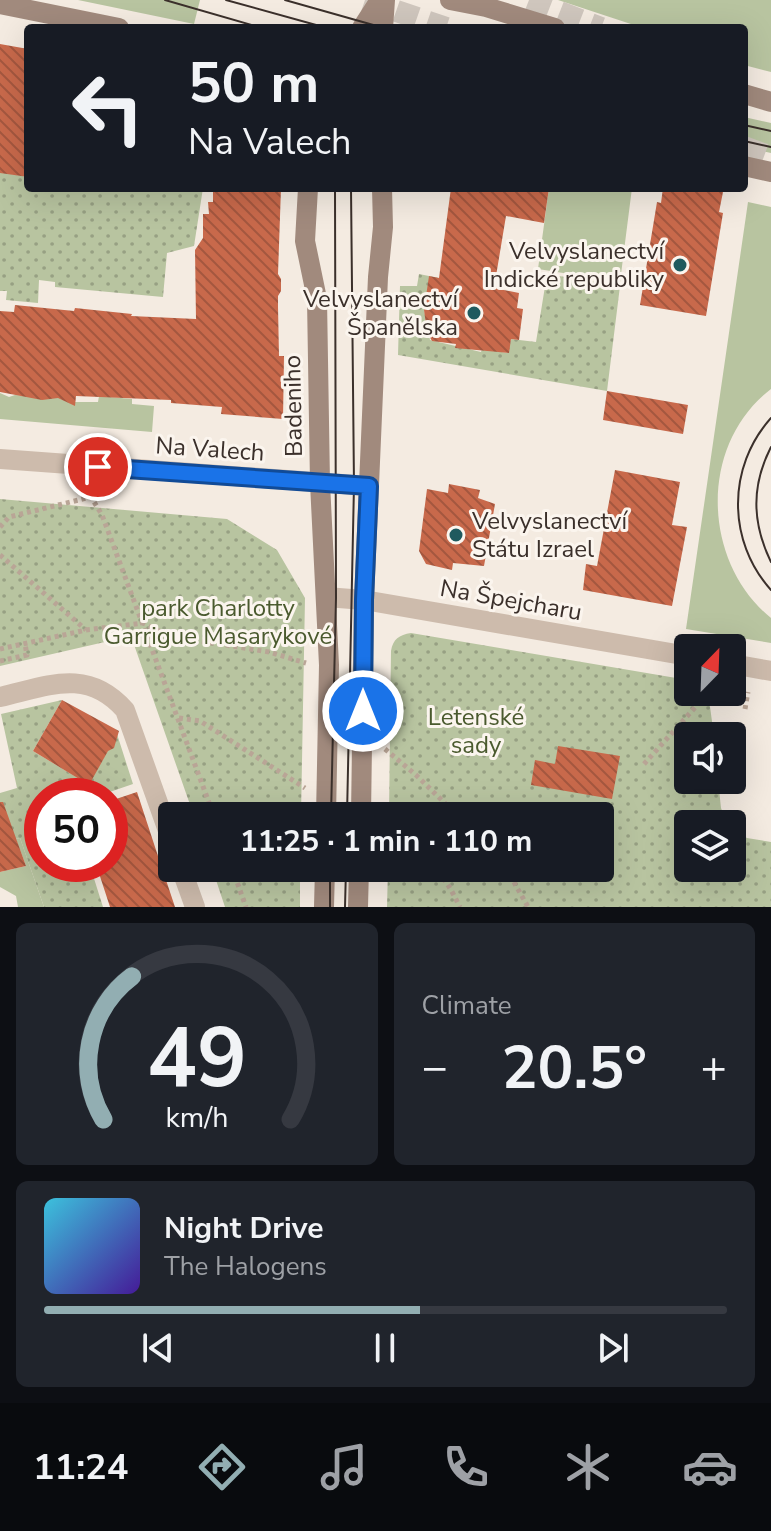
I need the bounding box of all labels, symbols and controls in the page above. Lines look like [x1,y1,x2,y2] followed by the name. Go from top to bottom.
[188,45,319,122] text: 50 m
[56,56,160,160] icon: left
[188,118,352,167] text: Na Valech
[484,235,665,295] place label: Velvyslanectví Indické republiky
[671,256,689,274] marker: Velvyslanectví Indické republiky
[302,283,459,343] place label: Velvyslanectví Španělska
[465,304,483,322] marker: Velvyslanectví Španělska
[276,355,310,457] street label: Badeniho
[155,429,265,469] street label: Na Valech
[64,433,132,501] pin
[76,445,120,489] icon: arrive
[471,505,628,565] place label: Velvyslanectví Státu Izrael
[447,526,465,544] marker: Velvyslanectví Státu Izrael
[438,572,584,628] street label: Na Špejcharu
[104,592,332,652] park label: park Charlotty Garrigue Masarykové
[674,634,746,706] north arrow
[674,634,746,882] map controls
[321,669,405,753] position arrow
[428,701,524,761] park label: Letenské sady
[674,722,746,794] button: sound
[24,778,128,882] speed limit sign: 50
[674,810,746,882] button: layers
[240,821,532,862] text: 11:25 · 1 min · 110 m
[422,988,512,1023] text: Climate
[147,1002,247,1115] text: 49
[501,1027,647,1109] text: 20.5°
[422,1038,448,1098] text: −
[701,1038,727,1098] text: +
[165,1098,228,1137] text: km/h
[164,1208,323,1249] text: Night Drive
[164,1249,327,1284] text: The Halogens
[136,1326,180,1370] icon: previous
[363,1326,407,1370] icon: pause
[591,1326,635,1370] icon: next
[194,1439,250,1495] icon: directions
[316,1439,372,1495] icon: music
[438,1439,494,1495] icon: phone
[560,1439,616,1495] icon: climate
[682,1439,738,1495] icon: car
[33,1443,128,1492] text: 11:24

